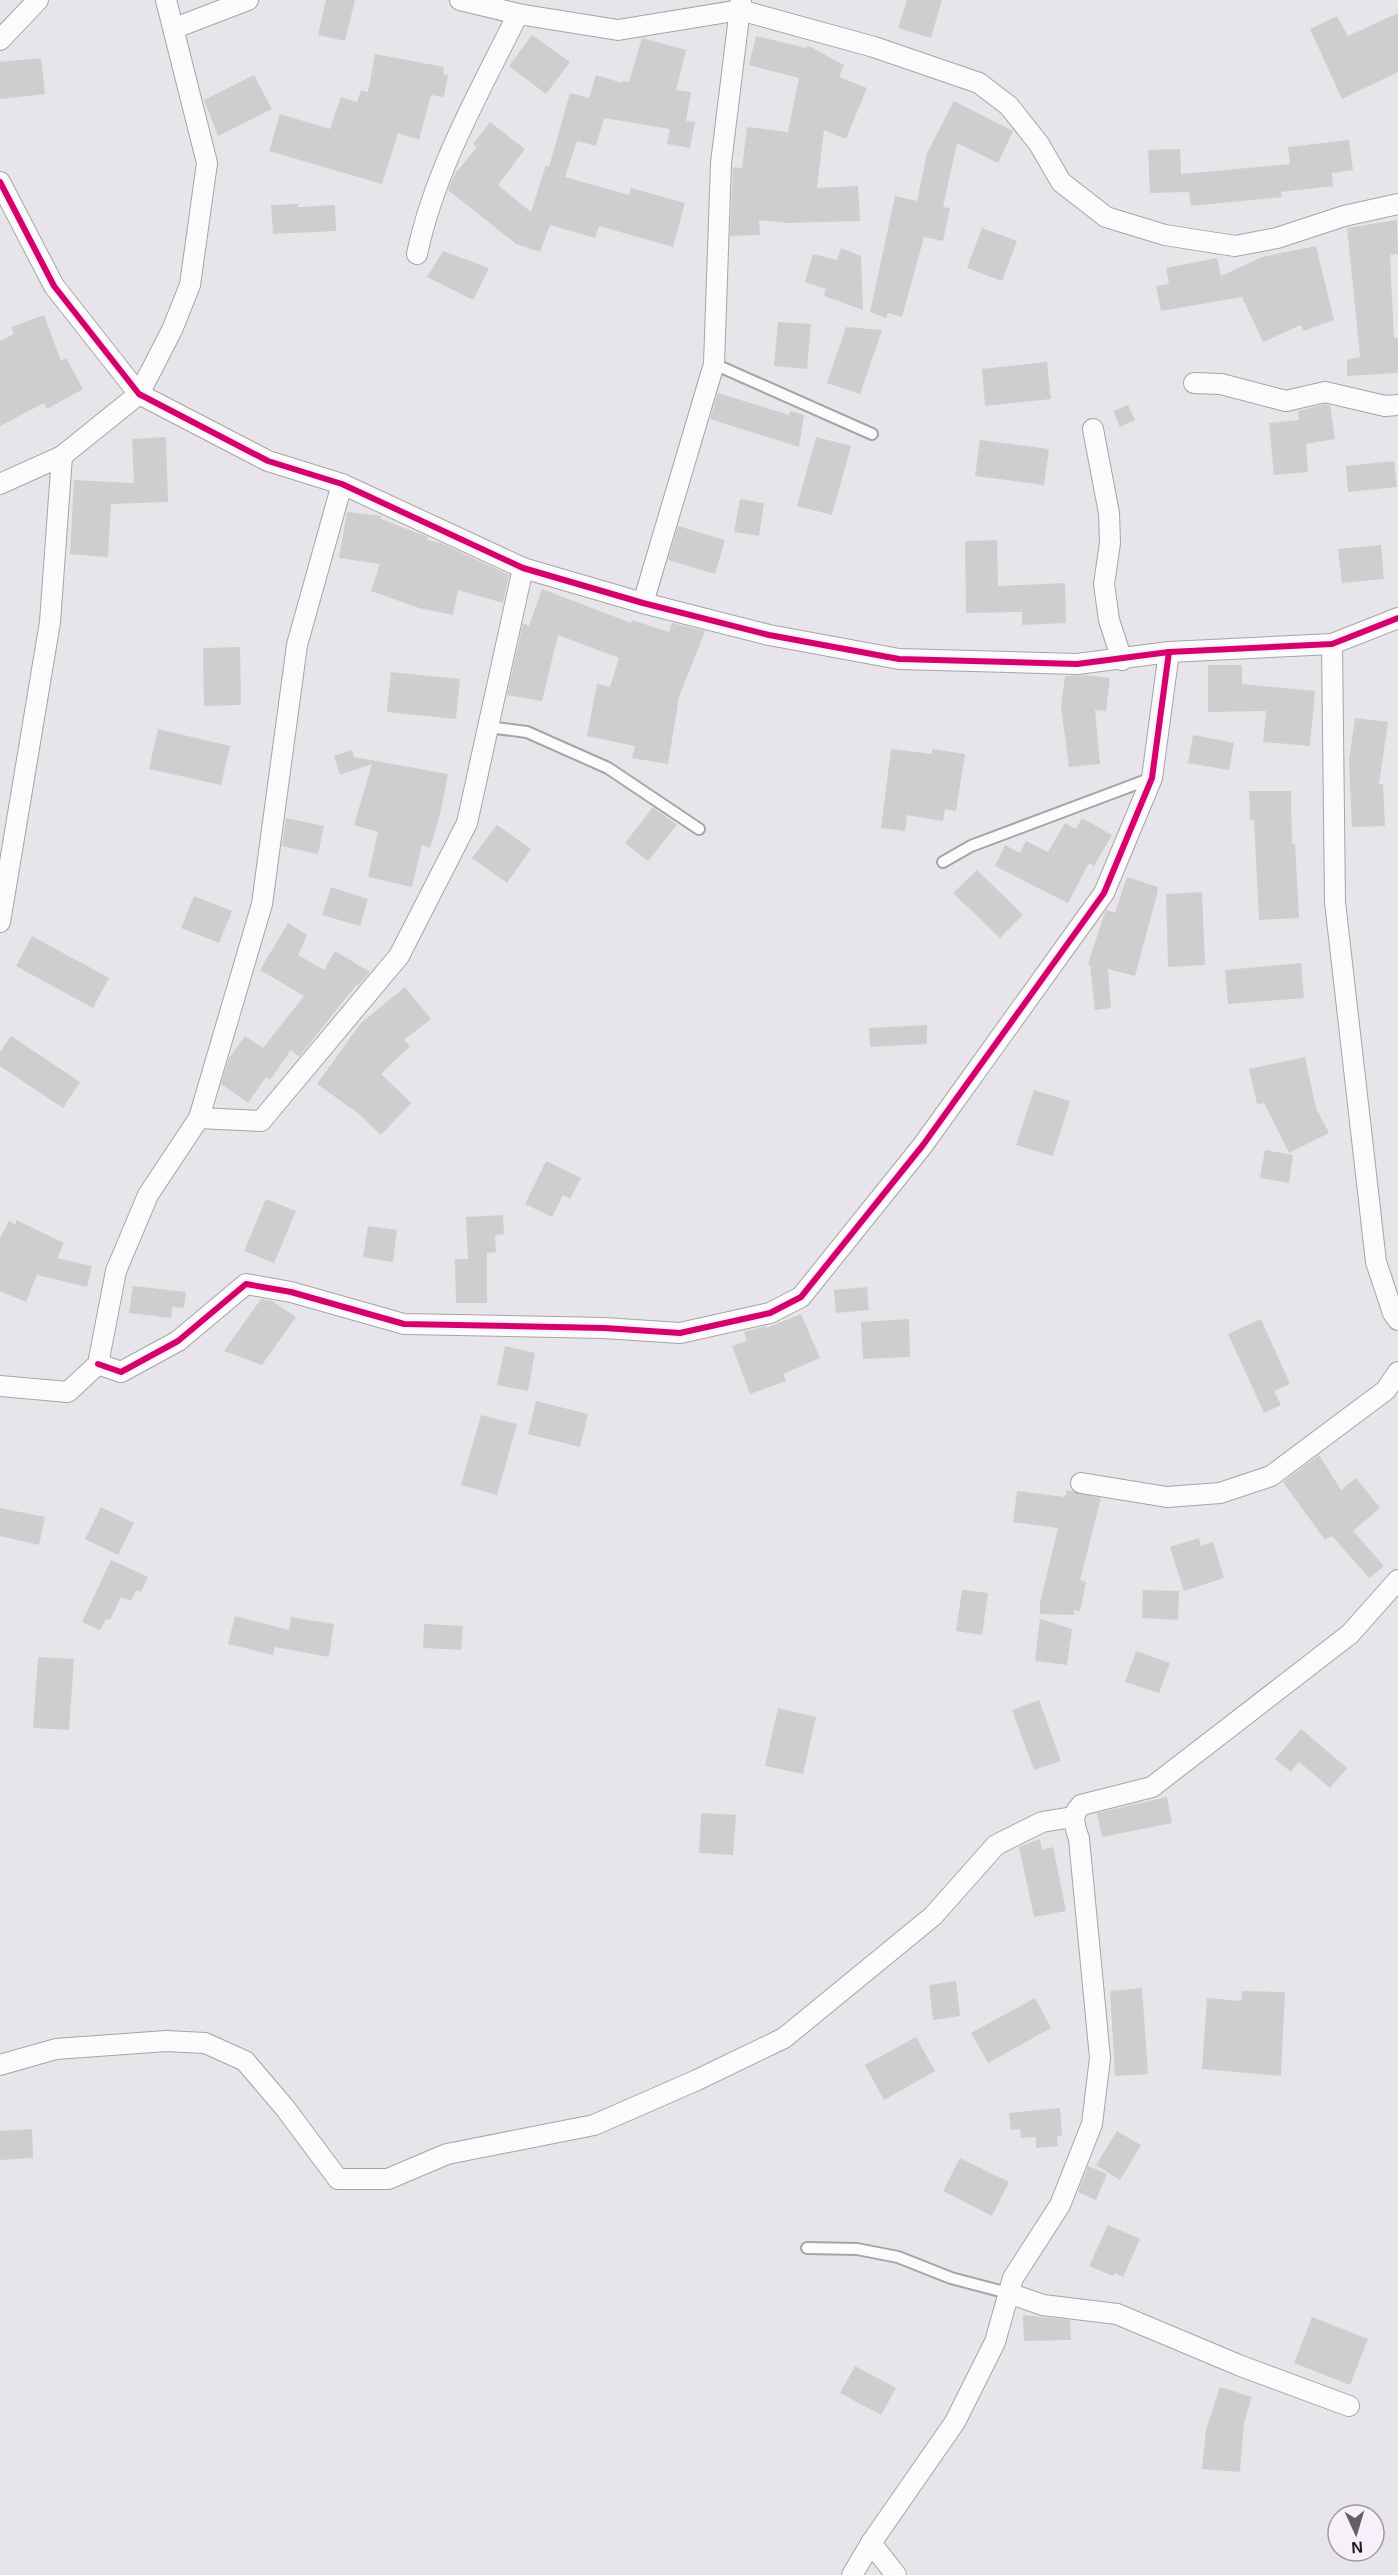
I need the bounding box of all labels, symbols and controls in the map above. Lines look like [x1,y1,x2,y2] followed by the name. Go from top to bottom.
[1326,2503,1386,2563] north arrow
[1351,2539,1363,2556] text: N

